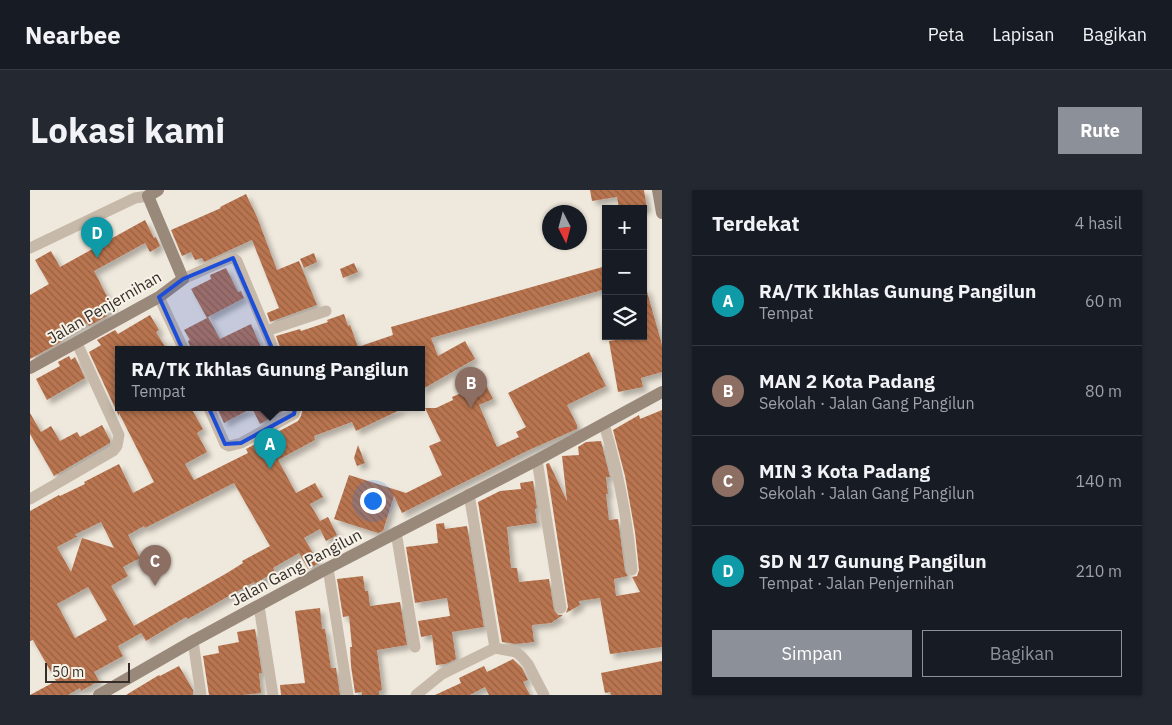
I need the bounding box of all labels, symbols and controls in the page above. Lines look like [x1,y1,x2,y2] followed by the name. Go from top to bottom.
[25,19,121,51] text: Nearbee
[928,23,964,46] text: Peta
[992,23,1054,46] text: Lapisan
[1082,23,1147,46] text: Bagikan
[30,107,225,153] text: Lokasi kami
[1058,107,1142,154] button: Rute
[542,205,587,250] north arrow
[602,205,647,340] map controls
[602,205,647,250] button: +
[712,209,800,237] text: Terdekat
[1075,213,1122,233] text: 4 hasil
[81,217,113,258] pin: D
[602,250,647,295] button: −
[43,266,165,348] street label: Jalan Penjernihan
[759,279,1036,303] text: RA/TK Ikhlas Gunung Pangilun
[723,291,733,311] text: A
[1085,291,1122,311] text: 60 m
[602,295,647,340] button: layers
[759,303,813,323] text: Tempat
[115,346,425,411] popup
[131,357,409,381] text: RA/TK Ikhlas Gunung Pangilun
[455,367,487,408] pin: B
[759,369,935,393] text: MAN 2 Kota Padang
[131,381,186,401] text: Tempat
[723,381,733,401] text: B
[1085,381,1122,401] text: 80 m
[759,393,975,413] text: Sekolah · Jalan Gang Pangilun
[254,428,286,469] pin: A
[759,459,930,483] text: MIN 3 Kota Padang
[723,471,733,491] text: C
[1075,471,1122,491] text: 140 m
[759,483,975,503] text: Sekolah · Jalan Gang Pangilun
[360,488,386,514] your location
[227,524,365,610] street label: Jalan Gang Pangilun
[139,545,171,586] pin: C
[759,549,987,573] text: SD N 17 Gunung Pangilun
[722,561,734,581] text: D
[1075,561,1122,581] text: 210 m
[759,573,954,593] text: Tempat · Jalan Penjernihan
[712,630,912,677] button: Simpan
[922,630,1122,677] button: Bagikan
[45,660,130,683] scale bar
[52,663,84,681] text: 50 m

